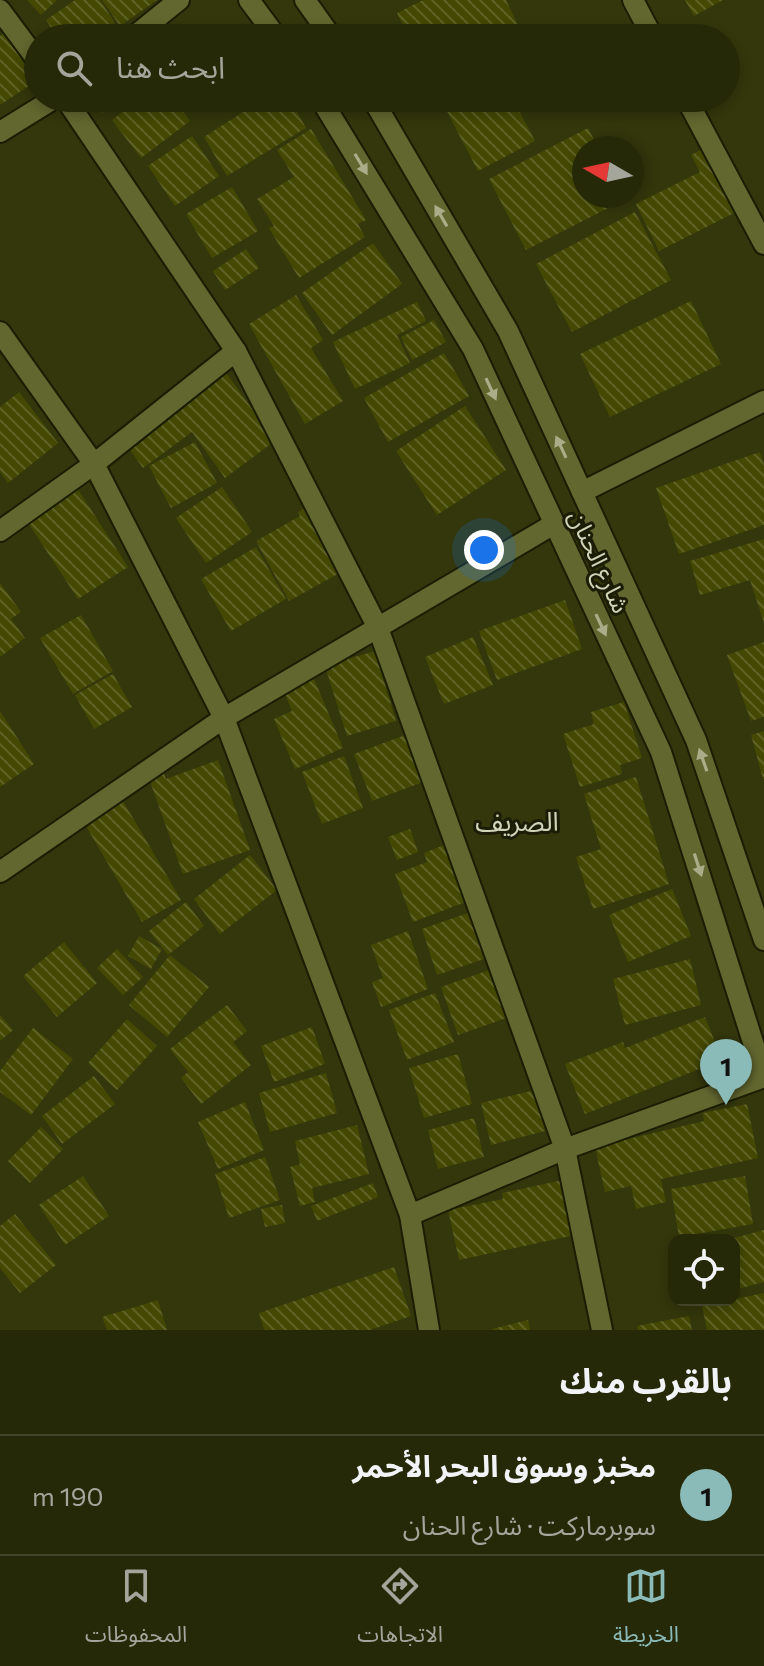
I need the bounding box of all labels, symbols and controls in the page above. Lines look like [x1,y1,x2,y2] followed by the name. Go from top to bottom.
[24,24,740,112] search box
[52,46,96,90] icon: search
[116,47,225,84] text: ابحث هنا
[572,136,644,208] north arrow
[353,153,367,175] one-way arrow
[434,205,448,228] one-way arrow
[484,377,498,401] one-way arrow
[554,435,568,459] one-way arrow
[560,505,636,619] street label: شارع الحنان
[464,530,504,570] your location
[594,613,608,636] one-way arrow
[696,748,708,772] one-way arrow
[475,805,559,837] district label: الصريف
[692,854,704,878] one-way arrow
[700,1039,752,1105] pin: 1
[668,1234,740,1306] map controls
[668,1234,740,1306] button: locate
[560,1358,732,1400] text: بالقرب منك
[353,1446,656,1483] text: مخبز وسوق البحر الأحمر
[32,1480,104,1511] text: 190 m
[700,1480,712,1511] text: 1
[403,1509,656,1540] text: سوبرماركت · شارع الحنان
[85,1564,187,1658] tab: المحفوظات
[357,1564,443,1658] tab: الاتجاهات
[613,1564,679,1658] tab: الخريطة

